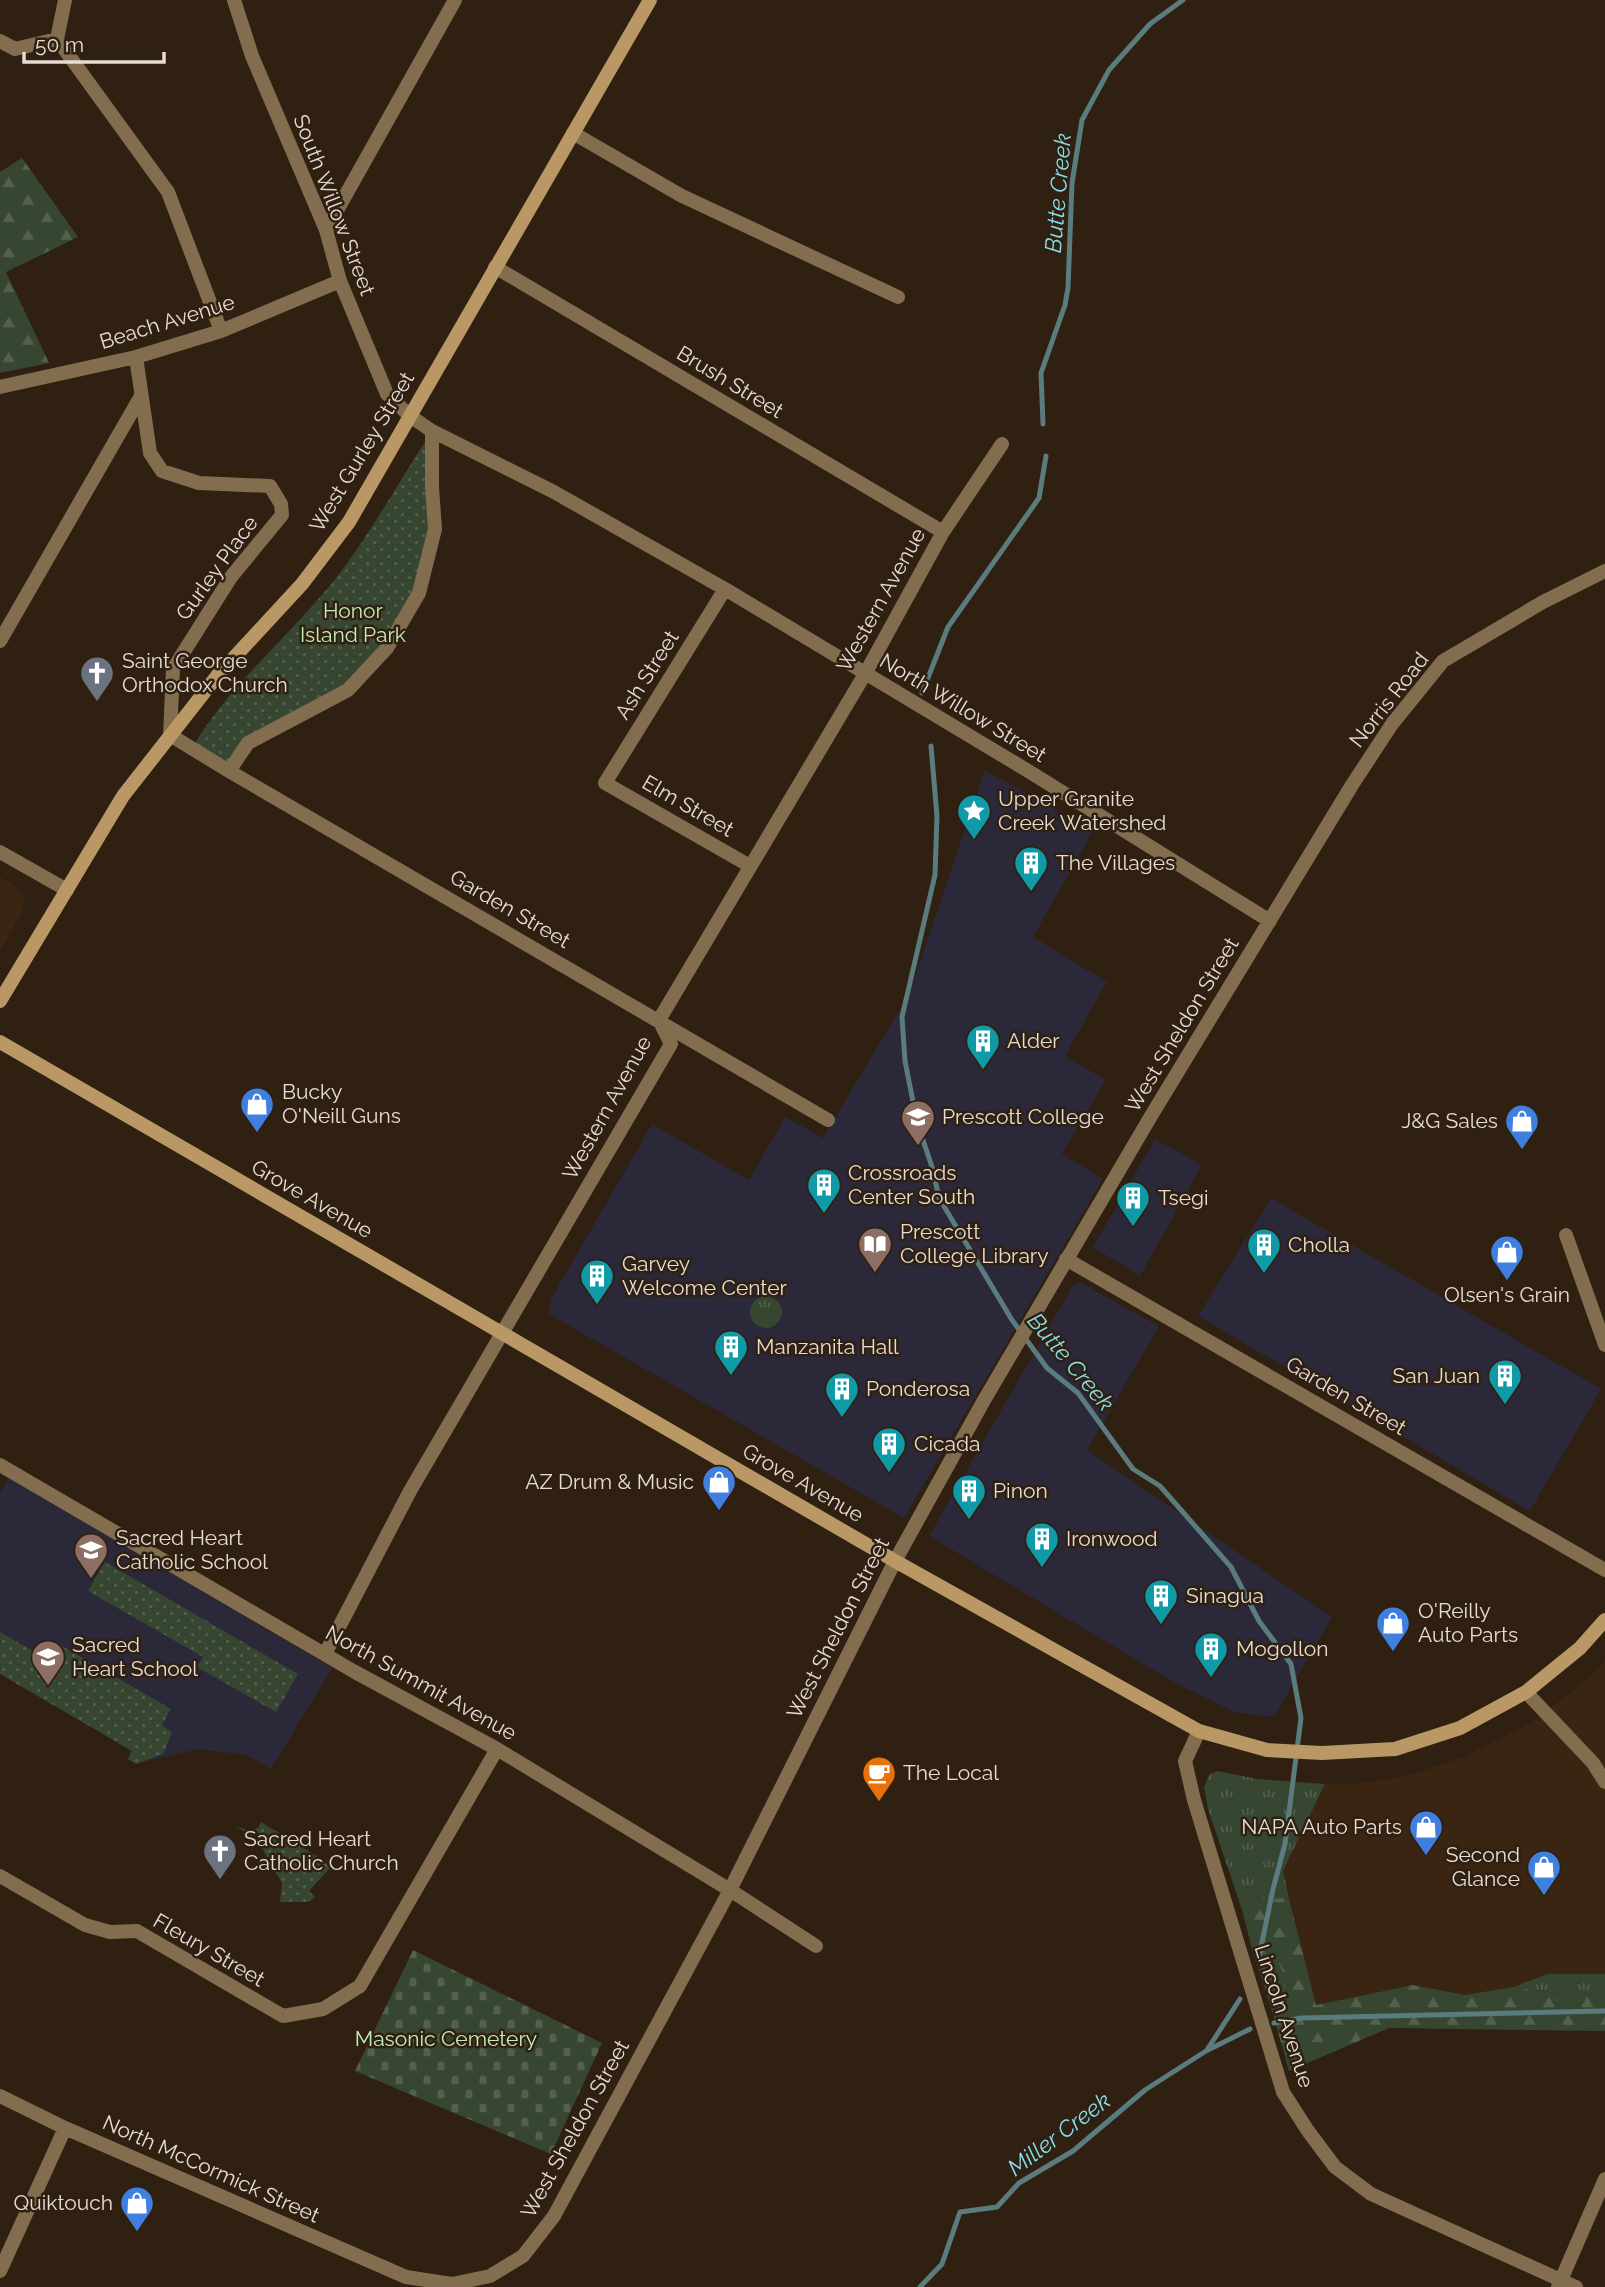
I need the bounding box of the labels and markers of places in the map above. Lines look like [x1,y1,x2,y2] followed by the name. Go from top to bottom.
[122,648,288,697] place label: Saint George Orthodox Church
[78,654,116,703] church icon: Saint George Orthodox Church
[998,786,1166,835] place label: Upper Granite Creek Watershed
[955,792,993,841] place icon: Upper Granite Creek Watershed
[1012,844,1050,893] building icon: The Villages
[1056,850,1175,875] place label: The Villages
[964,1022,1002,1071] building icon: Alder
[1007,1028,1060,1053] place label: Alder
[282,1079,401,1128] place label: Bucky O'Neill Guns
[238,1085,276,1134] shop icon: Bucky O'Neill Guns
[899,1098,937,1147] school or university icon: Prescott College
[1503,1102,1541,1151] shop icon: J&G Sales
[942,1104,1104,1129] place label: Prescott College
[1401,1108,1498,1133] place label: J&G Sales
[848,1160,975,1209] place label: Crossroads Center South
[805,1166,843,1215] building icon: Crossroads Center South
[1114,1179,1152,1228] building icon: Tsegi
[1158,1185,1209,1210] place label: Tsegi
[900,1219,1049,1268] place label: Prescott College Library
[856,1225,894,1274] library icon: Prescott College Library
[1245,1226,1283,1275] building icon: Cholla
[1288,1232,1350,1257] place label: Cholla
[1488,1233,1526,1282] shop icon: Olsen's Grain
[622,1251,788,1300] place label: Garvey Welcome Center
[578,1257,616,1306] building icon: Garvey Welcome Center
[1444,1282,1570,1307] place label: Olsen's Grain
[712,1328,750,1377] building icon: Manzanita Hall
[756,1334,899,1359] place label: Manzanita Hall
[1486,1357,1524,1406] building icon: San Juan
[1393,1363,1480,1388] place label: San Juan
[823,1370,861,1419] building icon: Ponderosa
[866,1376,970,1401] place label: Ponderosa
[870,1425,908,1474] building icon: Cicada
[914,1431,980,1456] place label: Cicada
[700,1463,738,1512] shop icon: AZ Drum & Music
[525,1469,694,1494] place label: AZ Drum & Music
[950,1472,988,1521] building icon: Pinon
[993,1478,1048,1503] place label: Pinon
[1023,1520,1061,1569] building icon: Ironwood
[116,1525,268,1574] place label: Sacred Heart Catholic School
[1066,1526,1158,1551] place label: Ironwood
[72,1531,110,1580] school or university icon: Sacred Heart Catholic School
[1142,1577,1180,1626] building icon: Sinagua
[1186,1583,1264,1608] place label: Sinagua
[1418,1598,1518,1647] place label: O'Reilly Auto Parts
[1374,1604,1412,1653] shop icon: O'Reilly Auto Parts
[1192,1630,1230,1679] building icon: Mogollon
[72,1632,198,1681] place label: Sacred Heart School
[1236,1636,1328,1661] place label: Mogollon
[29,1638,67,1687] school or university icon: Sacred Heart School
[860,1754,898,1803] cafe icon: The Local
[903,1760,999,1785] place label: The Local
[1407,1808,1445,1857] shop icon: NAPA Auto Parts
[1241,1814,1402,1839] place label: NAPA Auto Parts
[244,1826,399,1875] place label: Sacred Heart Catholic Church
[201,1832,239,1881] church icon: Sacred Heart Catholic Church
[1446,1842,1520,1891] place label: Second Glance
[1525,1848,1563,1897] shop icon: Second Glance
[118,2184,156,2233] shop icon: Quiktouch
[13,2190,113,2215] place label: Quiktouch

